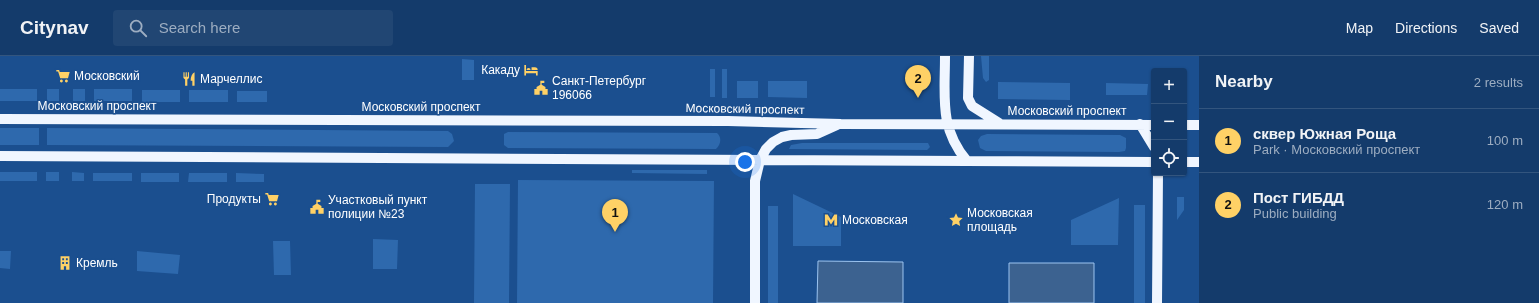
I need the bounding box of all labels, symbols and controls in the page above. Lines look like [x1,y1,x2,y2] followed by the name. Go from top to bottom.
[113,10,393,46] search box
[20,17,89,38] text: Citynav
[127,17,149,39] icon: search
[159,19,240,36] text: Search here
[1346,20,1373,36] text: Map
[1395,20,1457,36] text: Directions
[1479,20,1519,36] text: Saved
[523,62,539,78] hotel icon: Какаду
[481,63,520,77] place label: Какаду
[905,65,931,98] pin: 2
[55,68,71,84] supermarket icon: Московский
[1151,68,1187,176] map controls
[1151,68,1187,104] button: +
[74,69,140,83] place label: Московский
[181,71,197,87] restaurant icon: Марчеллис
[200,72,262,86] place label: Марчеллис
[1215,72,1273,91] text: Nearby
[552,74,647,102] place label: Санкт-Петербург 196066
[1474,75,1523,90] text: 2 results
[533,80,549,96] public building icon: Санкт-Петербург 196066
[38,99,157,113] street label: Московский проспект
[362,100,481,114] street label: Московский проспект
[685,101,805,117] street label: Московский проспект
[1008,104,1127,118] street label: Московский проспект
[1151,104,1187,140] button: −
[1253,125,1396,142] text: сквер Южная Роща
[1224,133,1232,148] text: 1
[1487,133,1523,148] text: 100 m
[1151,140,1187,176] button: locate
[1253,142,1420,157] text: Park · Московский проспект
[735,152,755,172] your location
[1253,189,1344,206] text: Пост ГИБДД
[264,191,280,207] supermarket icon: Продукты
[207,192,261,206] place label: Продукты
[328,193,428,221] place label: Участковый пункт полиции №23
[1224,197,1232,212] text: 2
[1487,197,1523,212] text: 120 m
[309,199,325,215] public building icon: Участковый пункт полиции №23
[602,199,628,232] pin: 1
[967,206,1033,234] place label: Московская площадь
[1253,206,1337,221] text: Public building
[823,212,839,228] metro station icon: Московская
[948,212,964,228] place icon: Московская площадь
[842,213,908,227] place label: Московская
[57,255,73,271] building icon: Кремль
[76,256,118,270] place label: Кремль

